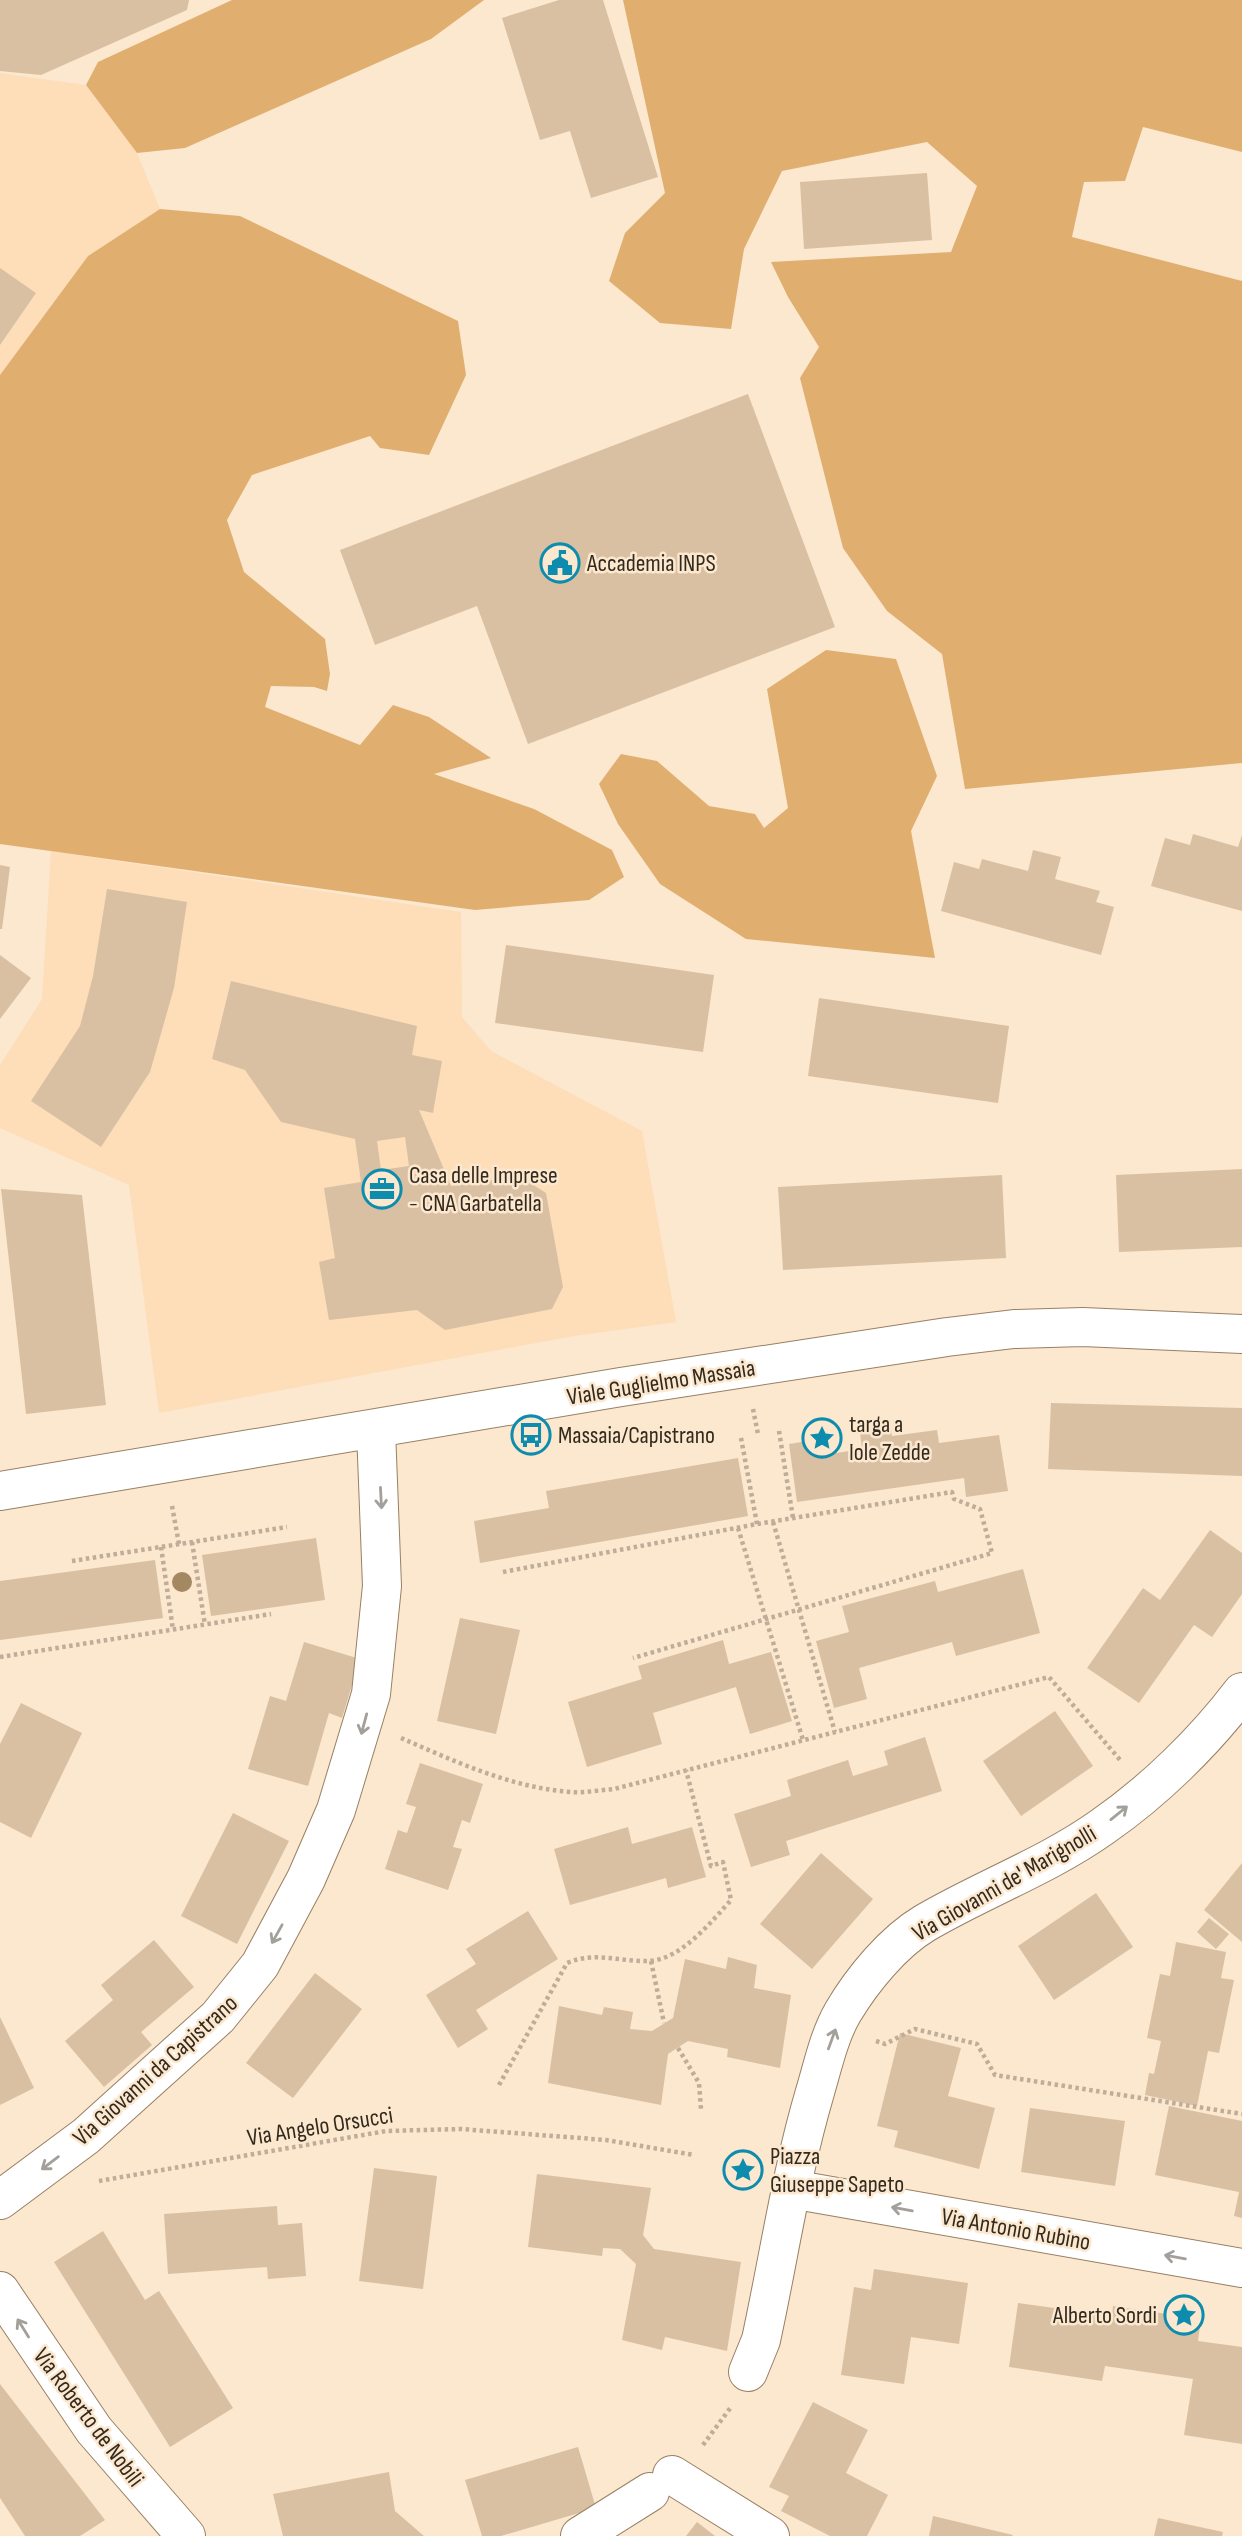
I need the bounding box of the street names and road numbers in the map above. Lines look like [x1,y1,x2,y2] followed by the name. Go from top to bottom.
[565,1353,757,1412] street label: Viale Guglielmo Massaia
[907,1819,1101,1948] street label: Via Giovanni de' Marignolli
[67,1989,244,2152] street label: Via Giovanni da Capistrano
[245,2101,395,2152] street label: Via Angelo Orsucci
[939,2202,1093,2257] street label: Via Antonio Rubino
[27,2342,150,2492] street label: Via Roberto de Nobili

